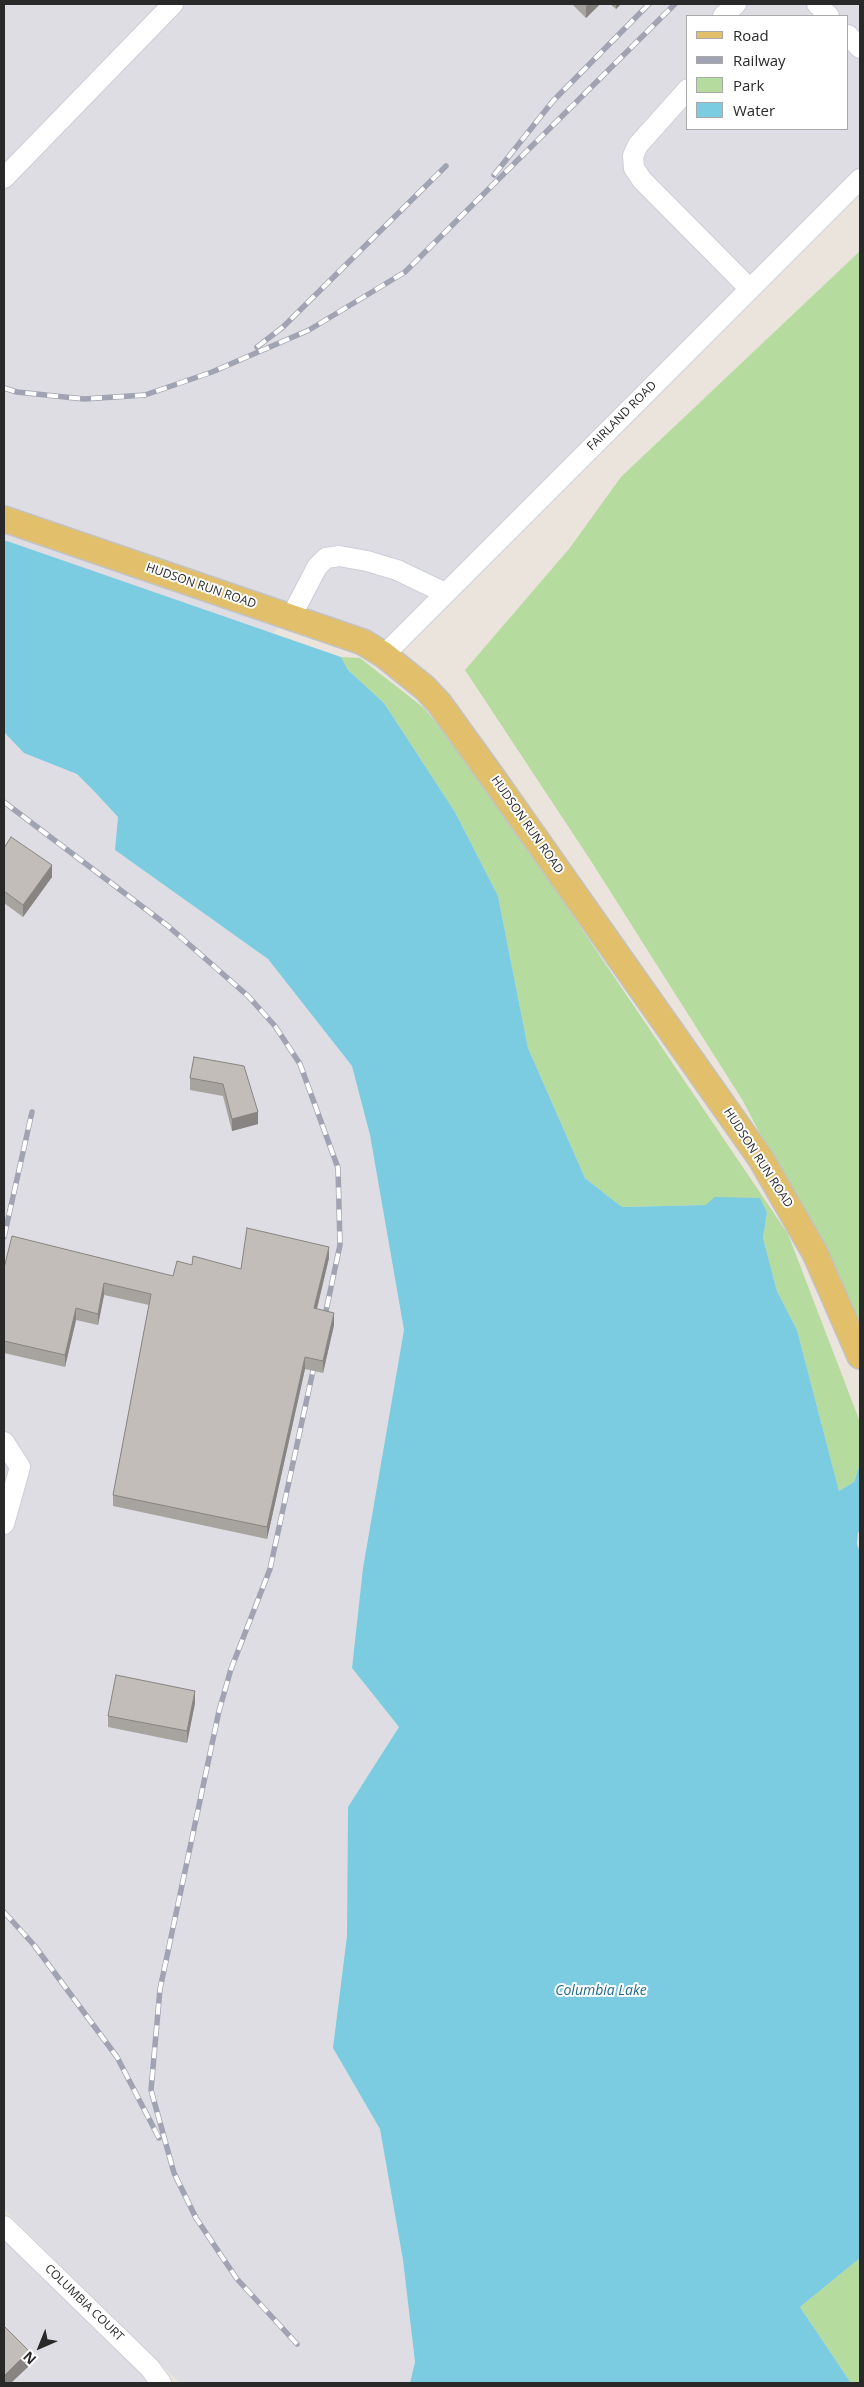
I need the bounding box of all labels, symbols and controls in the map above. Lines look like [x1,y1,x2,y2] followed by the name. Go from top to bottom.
[686,15,849,130] legend
[733,25,769,45] text: Road
[733,50,786,70] text: Railway
[733,75,764,95] text: Park
[733,100,775,120] text: Water
[584,378,660,454] street label: FAIRLAND ROAD
[144,560,258,612] street label: HUDSON RUN ROAD
[488,773,566,877] street label: HUDSON RUN ROAD
[720,1106,796,1210] street label: HUDSON RUN ROAD
[555,1983,647,1999] water label: Columbia Lake
[42,2262,126,2344] street label: COLUMBIA COURT
[15,2322,65,2372] north arrow
[19,2347,40,2369] text: N

